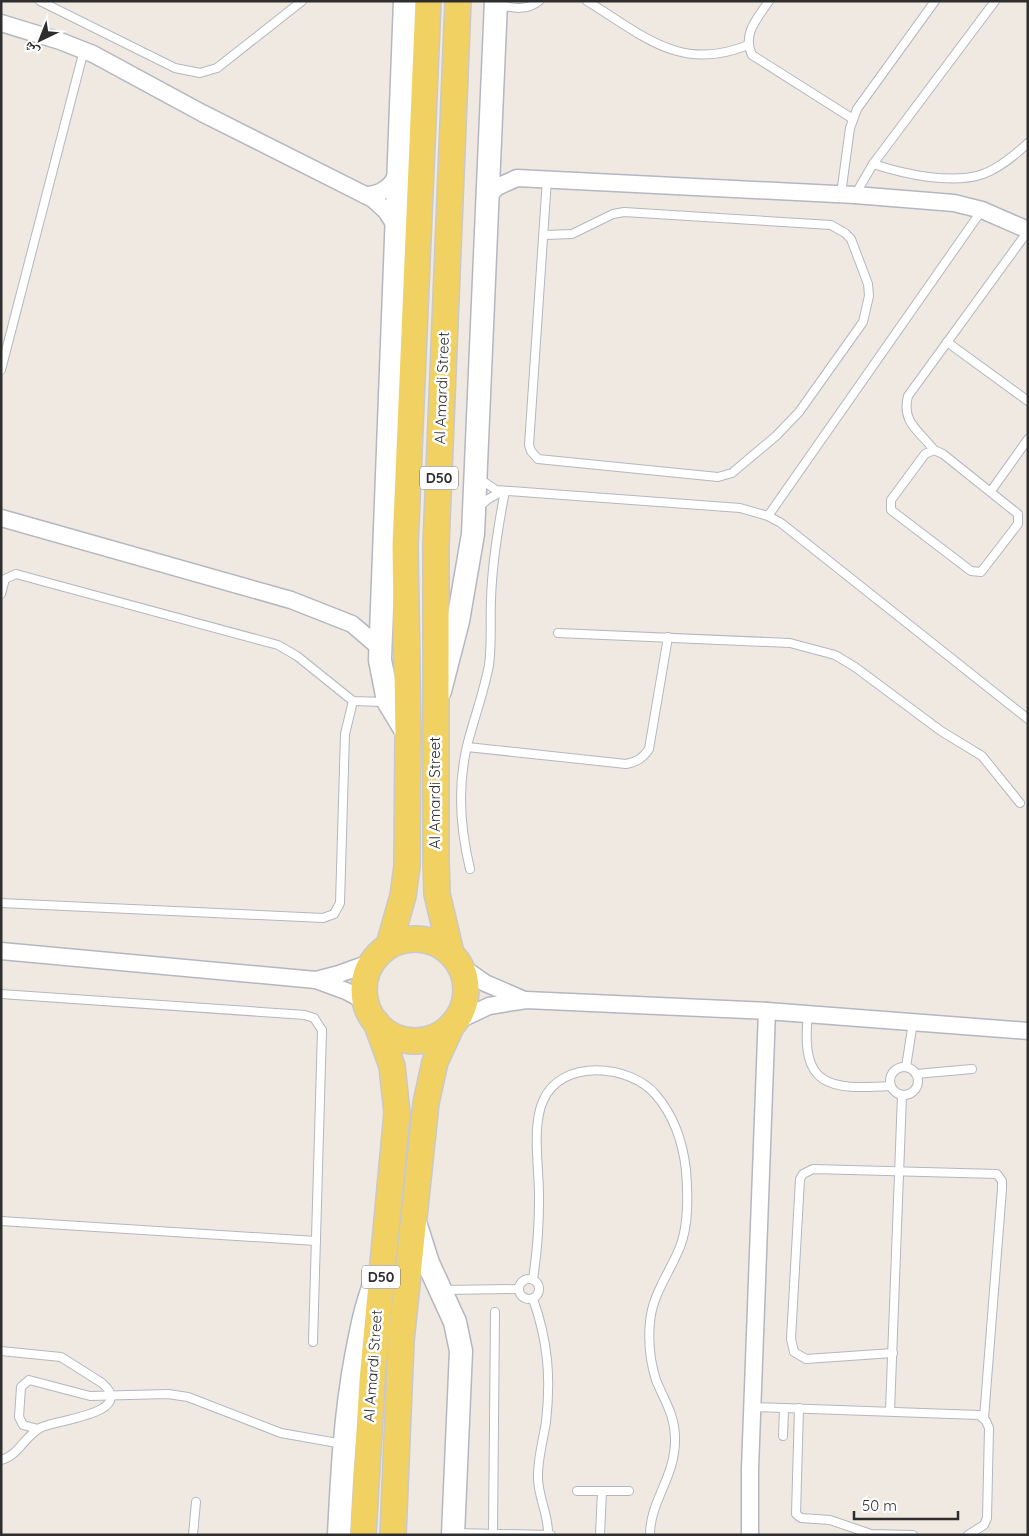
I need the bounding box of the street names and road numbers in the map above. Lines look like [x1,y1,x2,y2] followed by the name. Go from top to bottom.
[430,331,453,445] street label: Al Amardi Street
[420,466,458,489] road number: D50
[425,737,444,849] street label: Al Amardi Street
[362,1266,400,1288] road number: D50
[359,1309,386,1423] street label: Al Amardi Street

